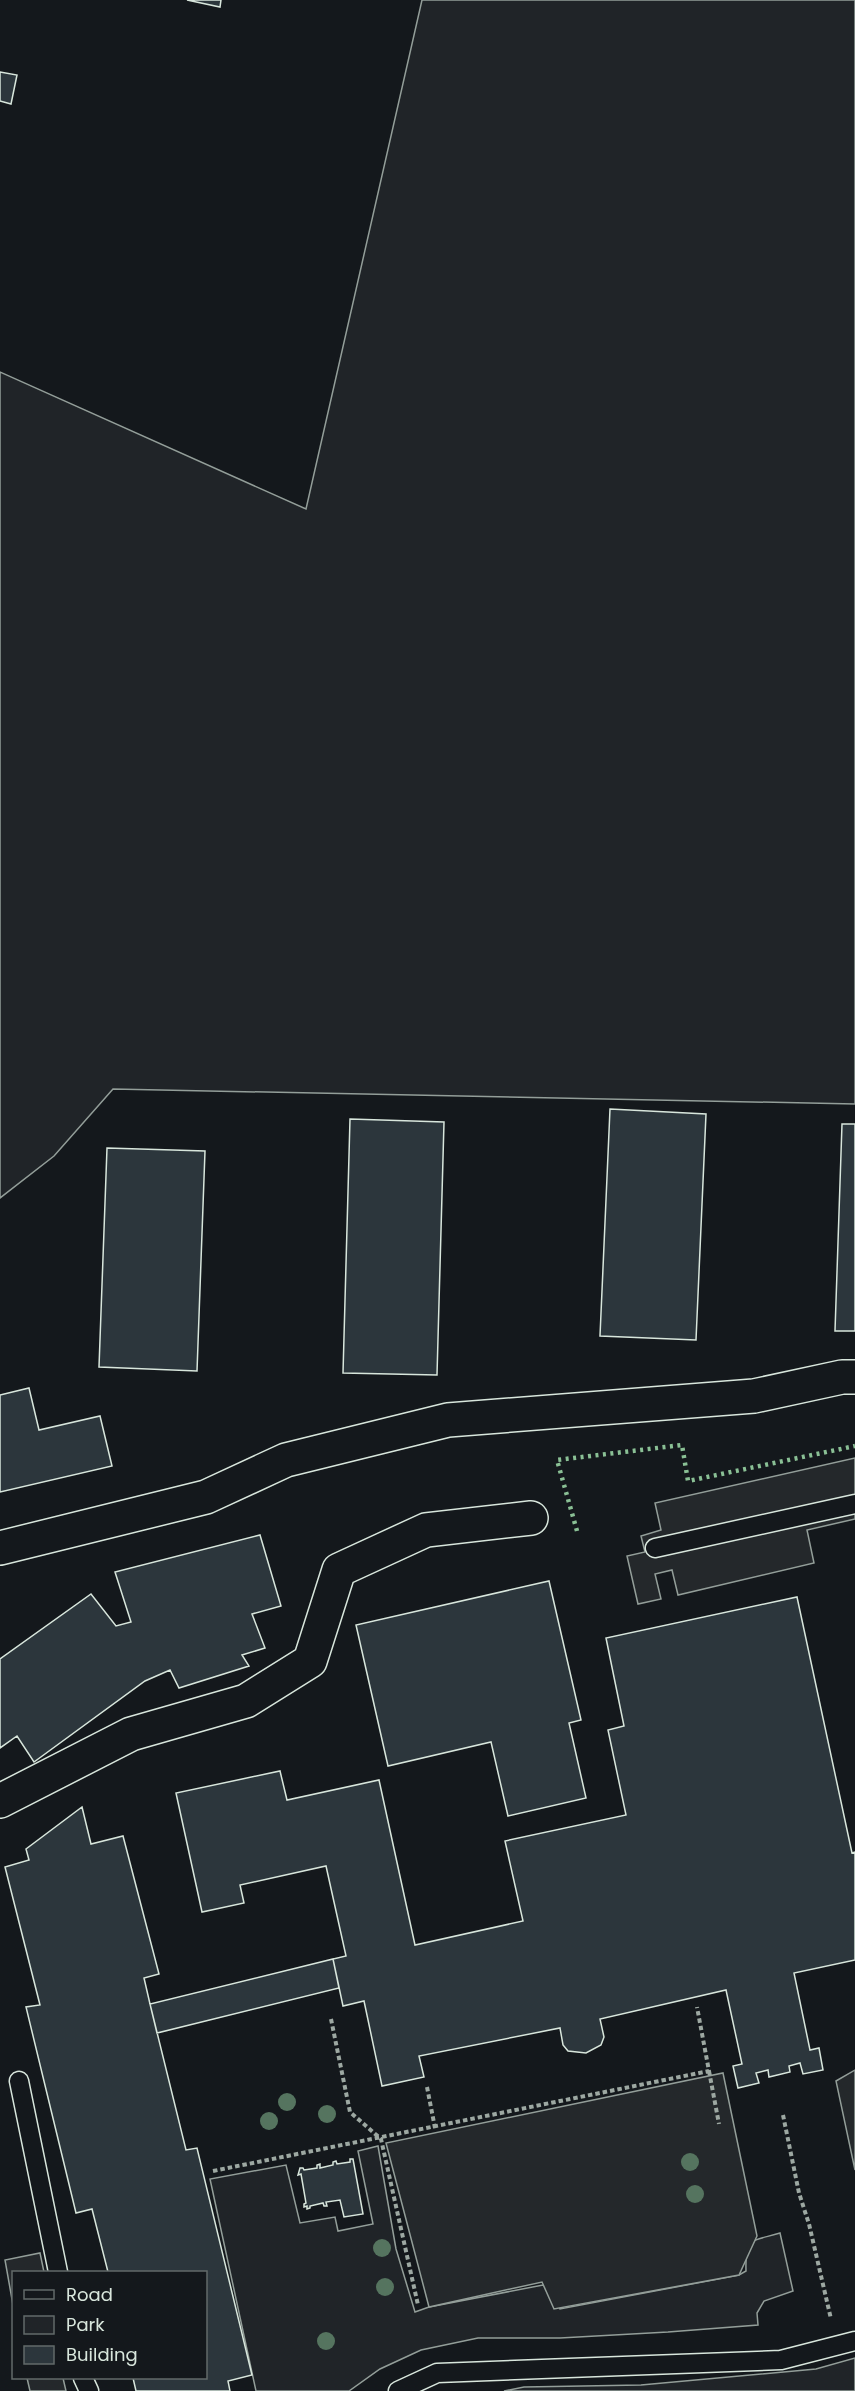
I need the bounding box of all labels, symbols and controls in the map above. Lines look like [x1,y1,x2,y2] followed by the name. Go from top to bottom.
[12,2271,207,2379] legend
[66,2282,113,2307] text: Road
[66,2312,105,2337] text: Park
[66,2342,138,2367] text: Building

